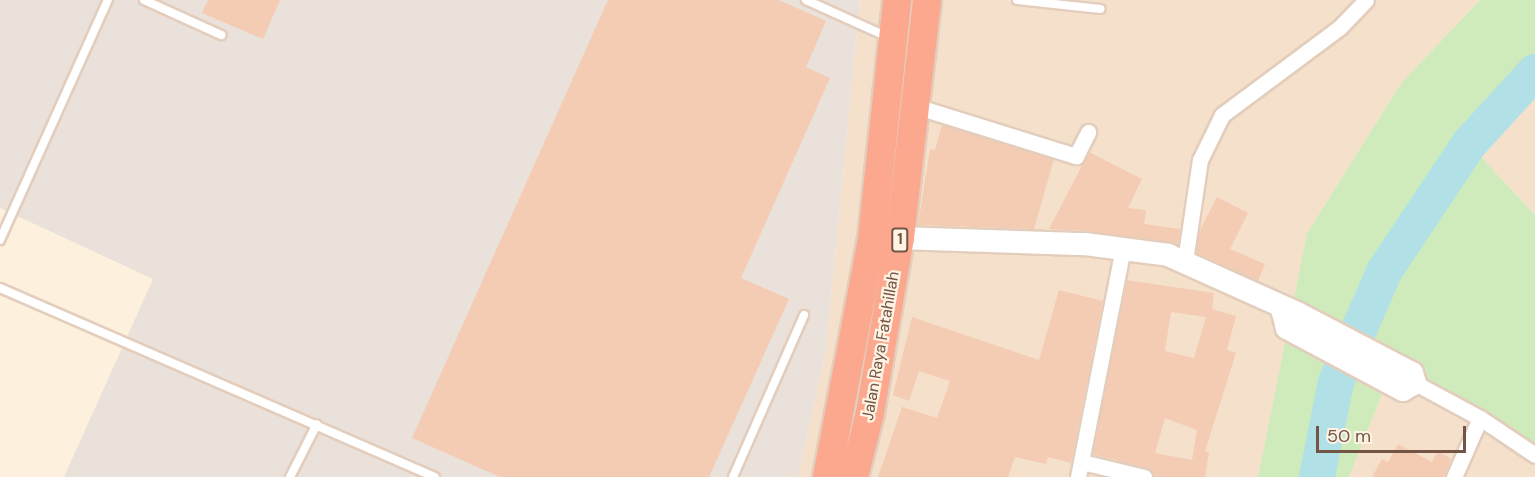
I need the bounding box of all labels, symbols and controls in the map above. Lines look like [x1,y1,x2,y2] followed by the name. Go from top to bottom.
[891,228,909,252] road number: 1
[858,270,904,422] street label: Jalan Raya Fatahillah
[1319,414,1469,452] scale bar
[1327,424,1371,448] text: 50 m

